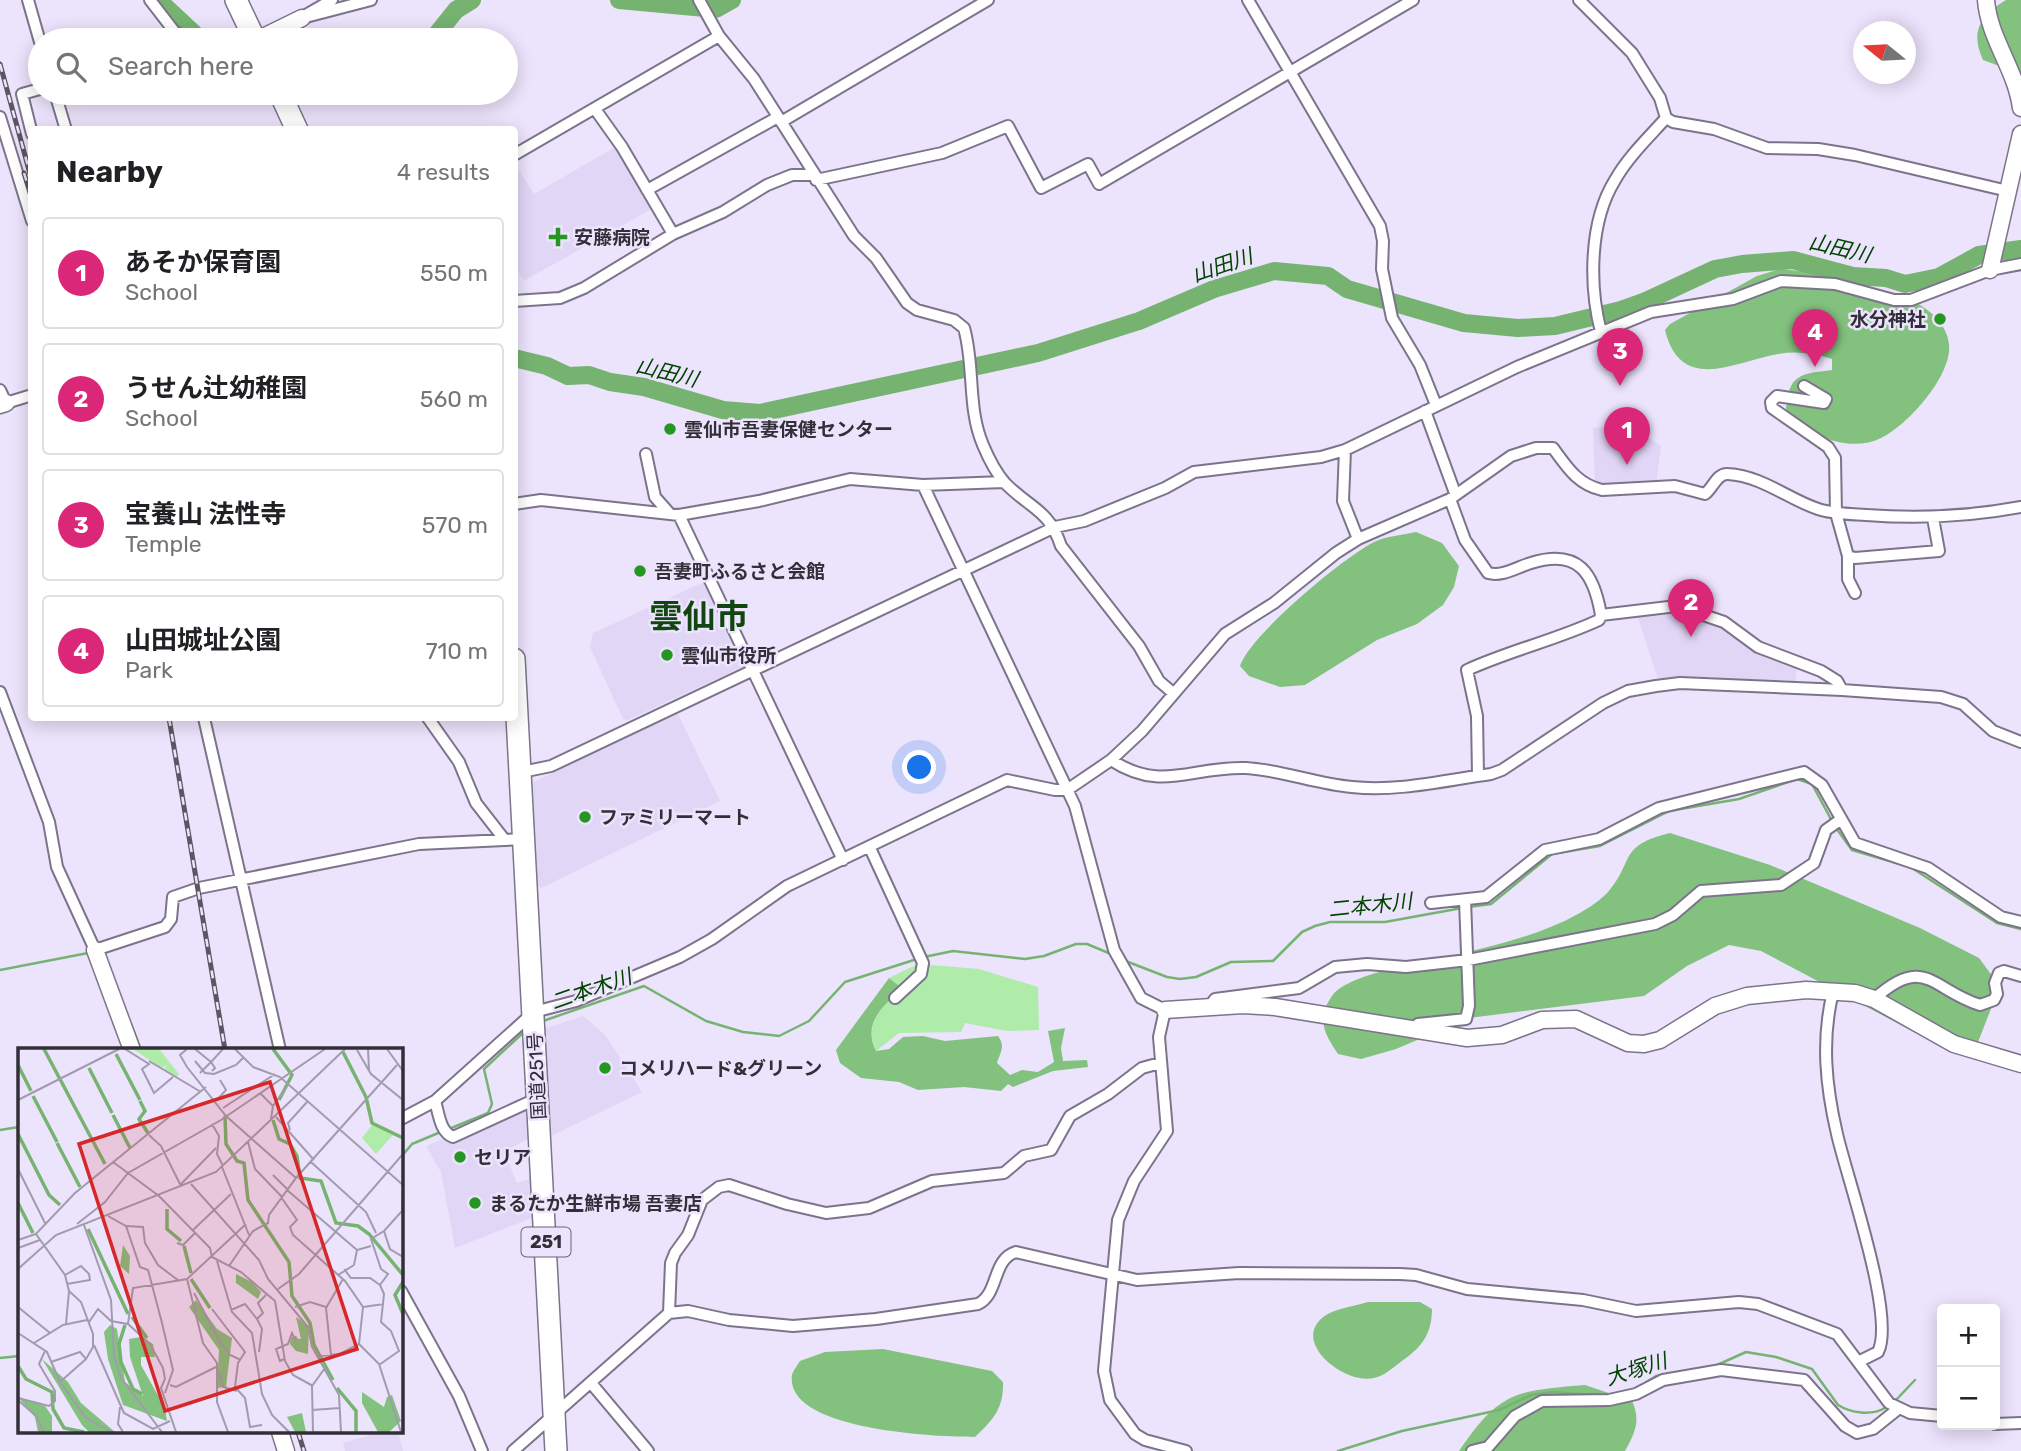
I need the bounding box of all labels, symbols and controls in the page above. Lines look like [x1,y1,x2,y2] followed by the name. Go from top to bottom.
[1853,21,1916,84] north arrow
[28,28,518,105] search box
[52,48,90,86] icon: search
[108,51,254,82] text: Search here
[56,154,163,190] text: Nearby
[397,158,490,186] text: 4 results
[574,226,650,249] place label: 安藤病院
[548,227,568,247] marker: 安藤病院
[1806,229,1875,268] water label: 山田川
[1188,242,1258,287] water label: 山田川
[125,247,281,278] text: あそか保育園
[75,259,87,287] text: 1
[420,259,488,287] text: 550 m
[125,278,198,306] text: School
[1850,308,1926,331] place label: 水分神社
[1792,309,1838,367] pin: 4
[1932,311,1948,327] marker: 水分神社
[1597,328,1643,386] pin: 3
[633,352,703,392] water label: 山田川
[125,373,307,404] text: うせん辻幼稚園
[74,385,88,413] text: 2
[420,385,488,413] text: 560 m
[125,404,198,432] text: School
[1604,407,1650,465] pin: 1
[684,418,893,441] place label: 雲仙市吾妻保健センター
[662,421,678,437] marker: 雲仙市吾妻保健センター
[125,499,287,530] text: 宝養山 法性寺
[73,511,89,539] text: 3
[422,511,488,539] text: 570 m
[125,530,202,558] text: Temple
[654,560,825,583] place label: 吾妻町ふるさと会館
[632,563,648,579] marker: 吾妻町ふるさと会館
[1668,579,1714,637] pin: 2
[650,597,749,636] district label: 雲仙市
[125,625,281,656] text: 山田城址公園
[73,637,89,665] text: 4
[426,637,488,665] text: 710 m
[681,644,776,667] place label: 雲仙市役所
[659,647,675,663] marker: 雲仙市役所
[125,656,173,684] text: Park
[902,750,936,784] your location
[599,806,751,829] place label: ファミリーマート
[577,809,593,825] marker: ファミリーマート
[1327,888,1415,922] water label: 二本木川
[547,963,637,1014] water label: 二本木川
[523,1032,551,1120] street label: 国道251号
[18,1048,402,1434] inset map
[619,1057,822,1080] place label: コメリハード&グリーン
[597,1060,613,1076] marker: コメリハード&グリーン
[474,1146,531,1169] place label: セリア
[452,1149,468,1165] marker: セリア
[489,1192,702,1215] place label: まるたか生鮮市場 吾妻店
[467,1195,483,1211] marker: まるたか生鮮市場 吾妻店
[522,1227,570,1256] road number: 251
[1937,1304,2000,1430] map controls
[1937,1304,2000,1367] button: +
[1602,1347,1672,1390] water label: 大塚川
[1937,1367,2000,1430] button: −

